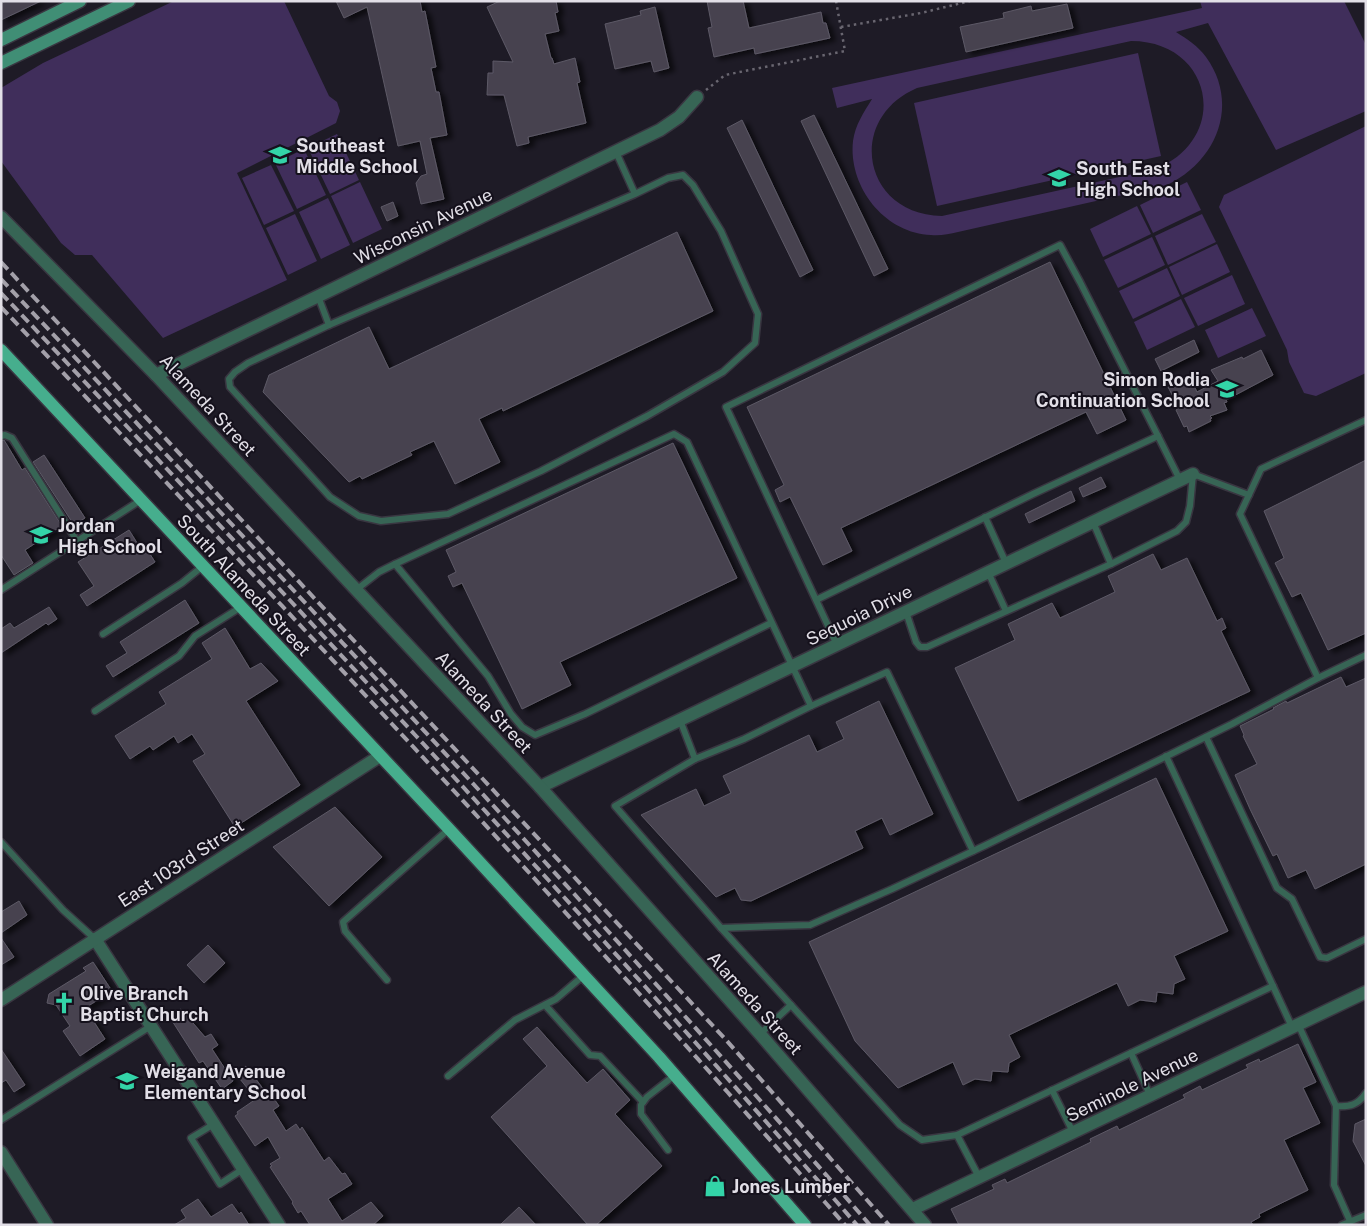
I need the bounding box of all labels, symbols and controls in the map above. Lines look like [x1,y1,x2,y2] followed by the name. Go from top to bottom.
[296,135,419,177] place label: Southeast Middle School
[267,142,293,168] school or university icon: Southeast Middle School
[1076,158,1180,200] place label: South East High School
[1046,165,1072,191] school or university icon: South East High School
[350,183,496,269] street label: Wisconsin Avenue
[155,350,261,460] street label: Alameda Street
[1036,369,1210,411] place label: Simon Rodia Continuation School
[1214,376,1240,402] school or university icon: Simon Rodia Continuation School
[173,510,315,660] street label: South Alameda Street
[58,515,162,557] place label: Jordan High School
[28,522,54,548] school or university icon: Jordan High School
[803,580,915,650] street label: Sequoia Drive
[431,647,537,757] street label: Alameda Street
[114,815,248,911] street label: East 103rd Street
[703,947,807,1059] street label: Alameda Street
[80,983,209,1025] place label: Olive Branch Baptist Church
[51,990,77,1016] church icon: Olive Branch Baptist Church
[1063,1044,1201,1126] street label: Seminole Avenue
[144,1061,307,1103] place label: Weigand Avenue Elementary School
[114,1068,140,1094] school or university icon: Weigand Avenue Elementary School
[702,1173,728,1199] shop icon: Jones Lumber
[732,1176,851,1197] place label: Jones Lumber

